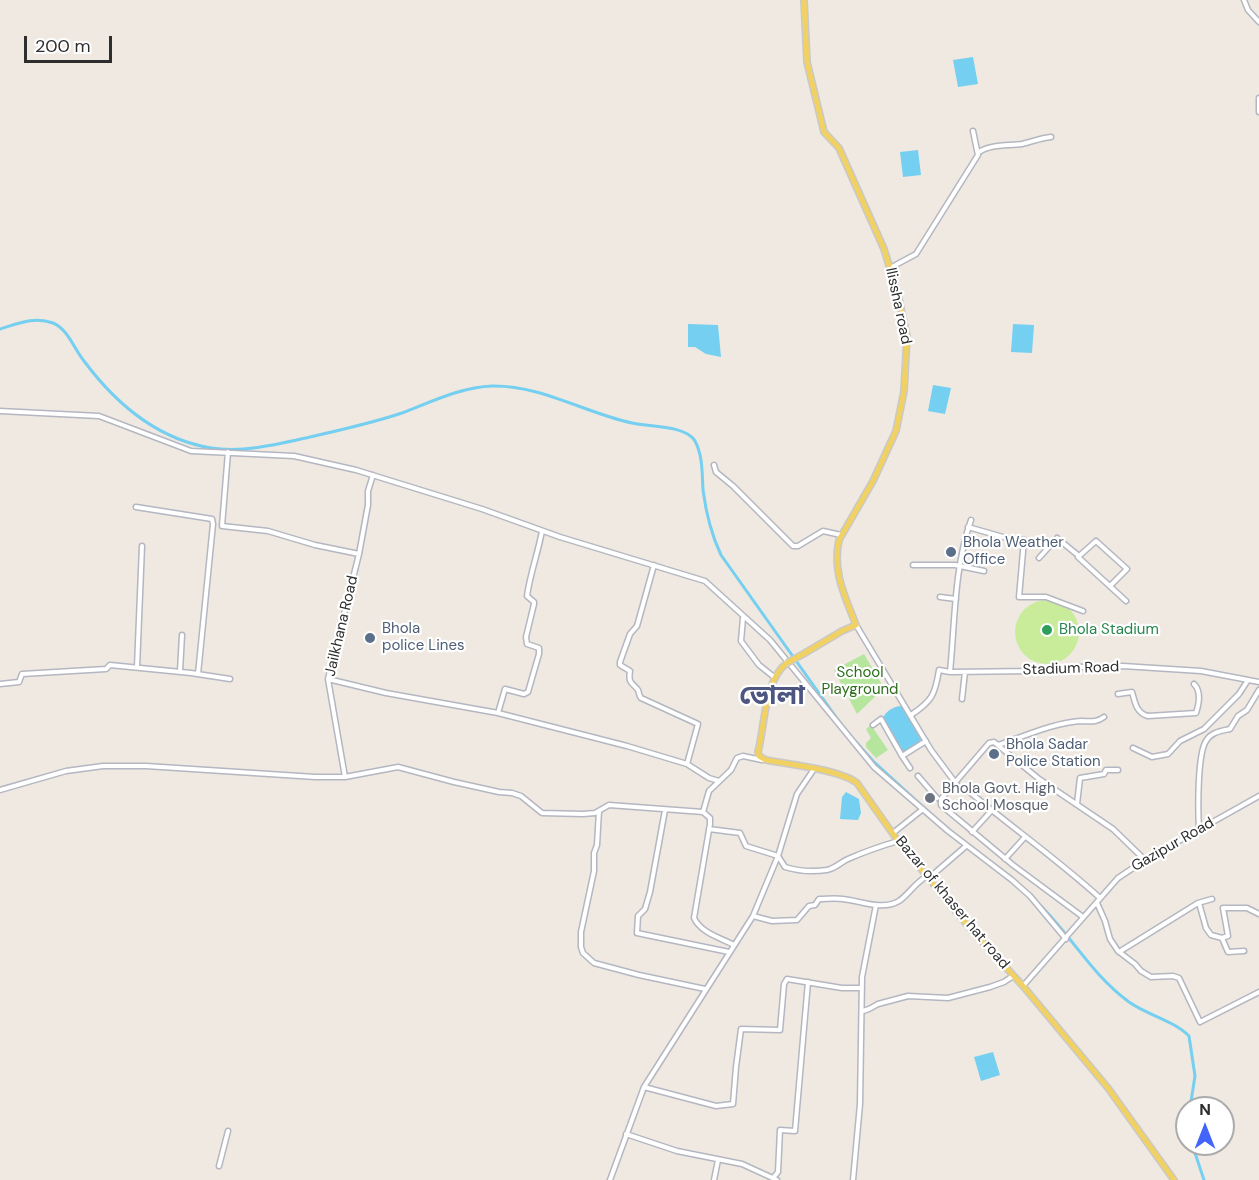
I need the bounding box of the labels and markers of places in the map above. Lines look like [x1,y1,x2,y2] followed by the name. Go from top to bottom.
[963,534,1064,569] place label: Bhola Weather Office
[944,545,958,559] marker: Bhola Weather Office
[382,620,464,655] place label: Bhola police Lines
[1059,621,1159,639] place label: Bhola Stadium
[1040,623,1054,637] marker: Bhola Stadium
[363,631,377,645] marker: Bhola police Lines
[1006,736,1101,771] place label: Bhola Sadar Police Station
[987,747,1001,761] marker: Bhola Sadar Police Station
[942,780,1056,815] place label: Bhola Govt. High School Mosque
[923,791,937,805] marker: Bhola Govt. High School Mosque

